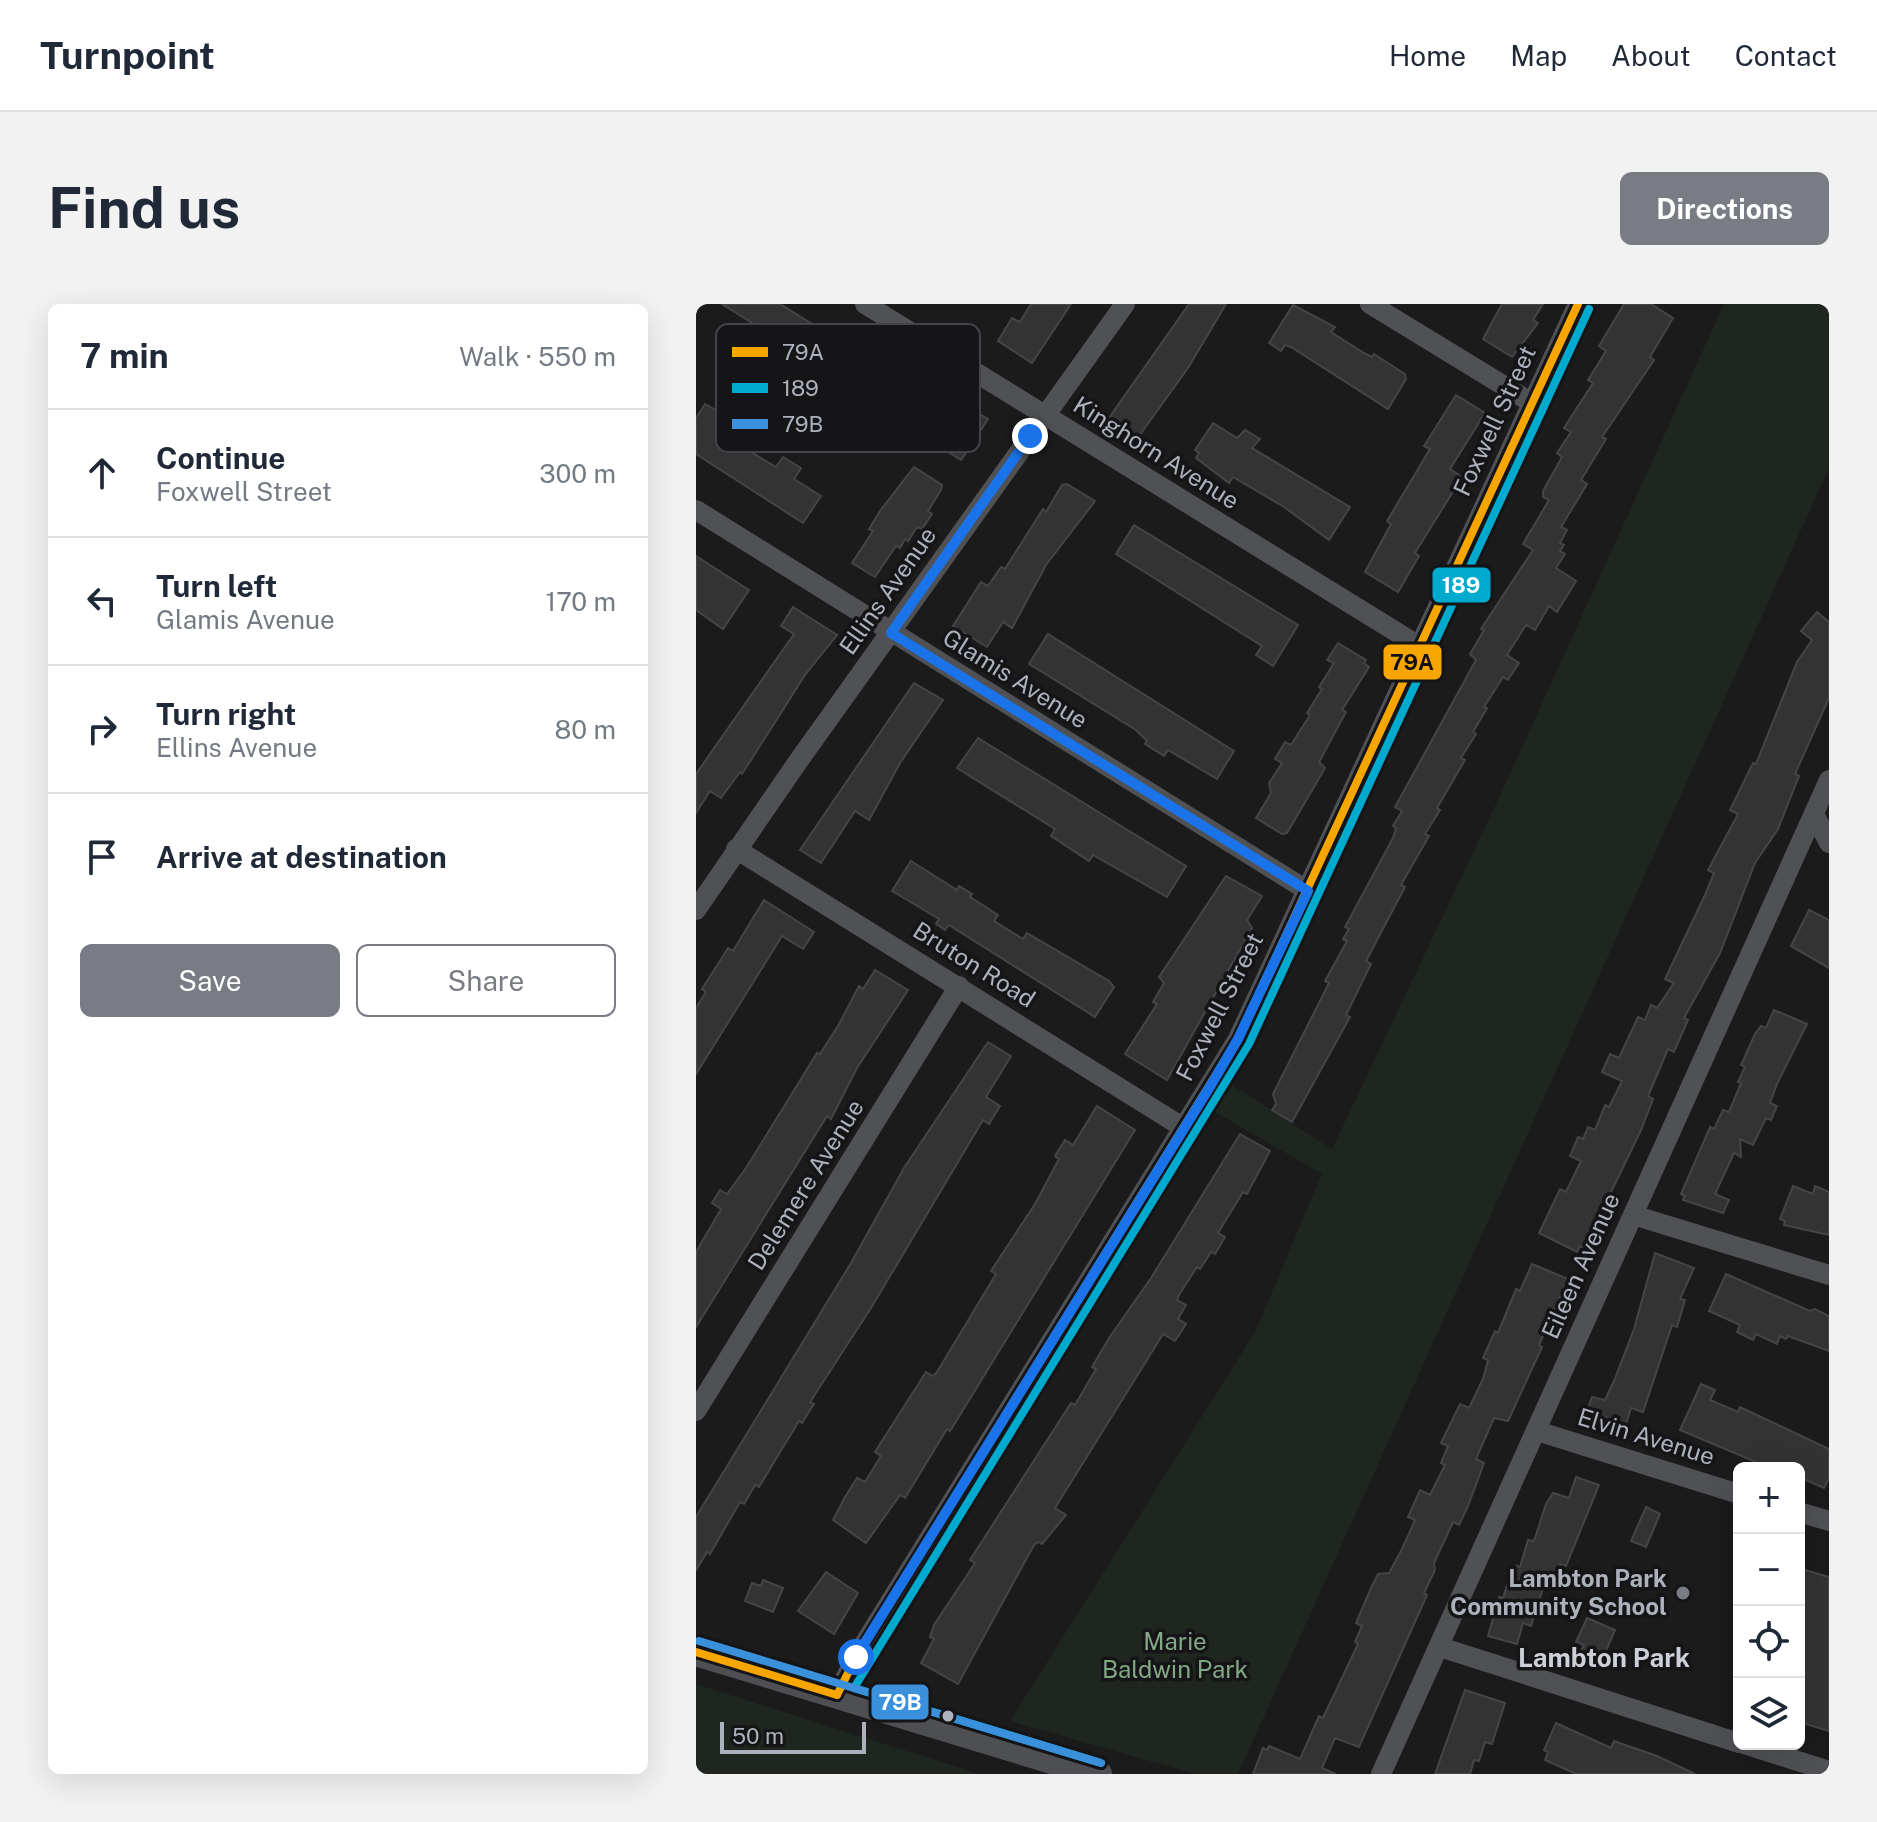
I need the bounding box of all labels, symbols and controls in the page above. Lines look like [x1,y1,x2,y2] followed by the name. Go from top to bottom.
[40,33,215,78] text: Turnpoint
[1389,39,1466,72] text: Home
[1510,39,1567,72] text: Map
[1611,39,1691,72] text: About
[1735,39,1837,72] text: Contact
[1620,172,1829,245] button: Directions
[48,175,240,241] text: Find us
[716,324,980,452] legend
[80,336,169,376] text: 7 min
[782,339,824,365] text: 79A
[459,341,616,372] text: Walk · 550 m
[1447,341,1541,500] street label: Foxwell Street
[782,375,819,401] text: 189
[1068,390,1245,514] street label: Kinghorn Avenue
[782,411,823,437] text: 79B
[1012,418,1048,454] route end
[156,440,286,476] text: Continue
[80,451,124,495] icon: ahead
[539,458,616,489] text: 300 m
[156,476,332,507] text: Foxwell Street
[833,521,941,659] street label: Ellins Avenue
[1431,566,1492,604] line badge: 189
[156,568,277,604] text: Turn left
[1442,572,1480,598] text: 189
[80,579,124,623] icon: left
[546,586,616,617] text: 170 m
[156,604,335,635] text: Glamis Avenue
[938,623,1093,734] street label: Glamis Avenue
[1382,643,1443,681] line badge: 79A
[1390,649,1434,675] text: 79A
[156,696,296,732] text: Turn right
[80,707,124,751] icon: right
[555,714,616,745] text: 80 m
[156,732,317,763] text: Ellins Avenue
[80,835,124,879] icon: arrive
[156,839,447,875] text: Arrive at destination
[908,916,1041,1013] street label: Bruton Road
[1170,928,1268,1085] street label: Foxwell Street
[80,944,340,1017] button: Save
[356,944,616,1017] button: Share
[741,1094,869,1275] street label: Delemere Avenue
[1535,1188,1625,1343] street label: Eileen Avenue
[1574,1402,1718,1470] street label: Elvin Avenue
[1733,1462,1805,1750] map controls
[1733,1462,1805,1534] button: +
[1733,1534,1805,1606] button: −
[1450,1564,1667,1620] place label: Lambton Park Community School
[1674,1584,1692,1602] marker: Lambton Park Community School
[1733,1606,1805,1678] button: locate
[1102,1627,1248,1683] park label: Marie Baldwin Park
[838,1639,874,1675] route start
[1518,1642,1690,1673] district label: Lambton Park
[1733,1678,1805,1750] button: layers
[870,1683,930,1721] line badge: 79B
[878,1689,922,1715] text: 79B
[940,1708,956,1724] unlabelled marker
[720,1718,866,1754] scale bar
[732,1723,784,1749] text: 50 m

